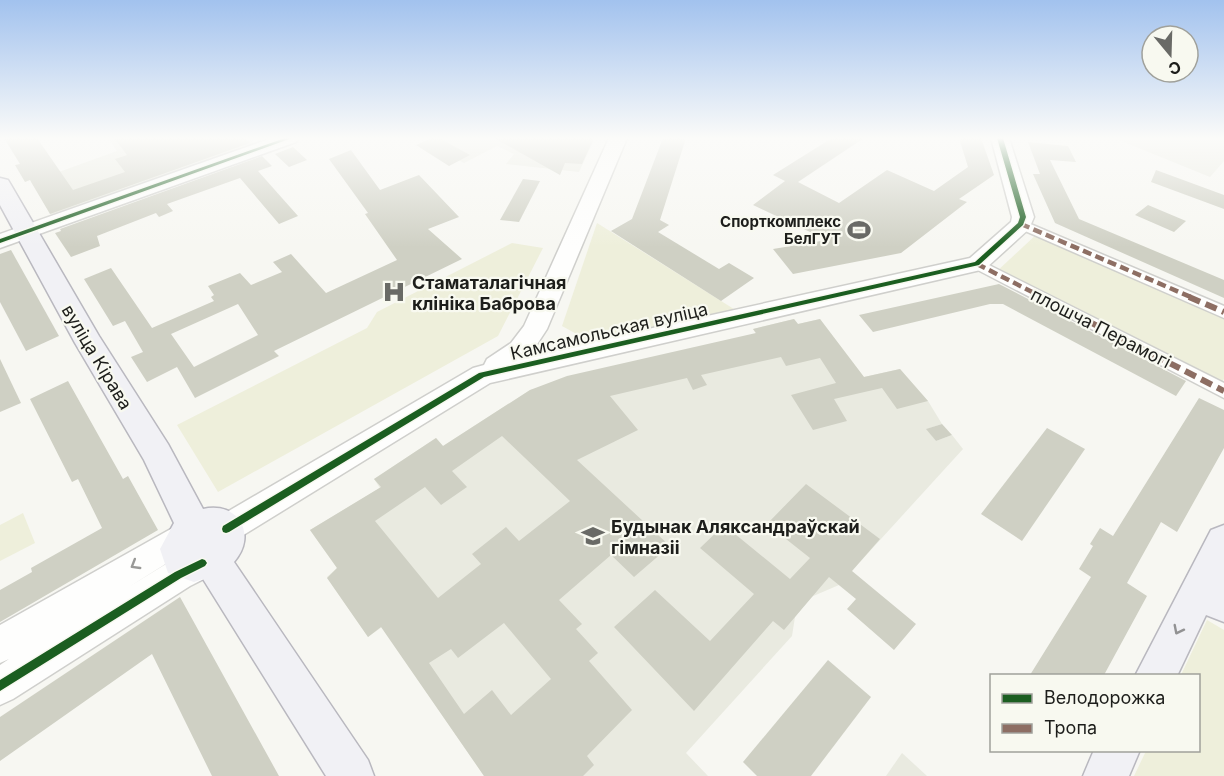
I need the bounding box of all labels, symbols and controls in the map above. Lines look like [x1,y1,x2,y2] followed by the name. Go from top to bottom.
[1140,24,1200,84] north arrow
[1166,57,1184,80] text: С
[720,212,841,248] place label: Спорткомплекс БелГУТ
[846,217,872,243] sports icon: Спорткомплекс БелГУТ
[412,272,567,314] place label: Стаматалагічная клініка Баброва
[381,279,407,305] hospital icon: Стаматалагічная клініка Баброва
[1027,284,1175,372] street label: плошча Перамогі
[508,298,710,364] street label: Камсамольская вуліца
[58,301,136,413] street label: вуліца Кірава
[611,516,860,558] place label: Будынак Аляксандраўскай гімназіі
[580,523,606,549] school or university icon: Будынак Аляксандраўскай гімназіі
[131,558,141,570] one-way arrow
[1174,624,1185,635] one-way arrow
[990,674,1200,752] legend
[1044,687,1165,708] text: Велодорожка
[1044,717,1097,738] text: Тропа

